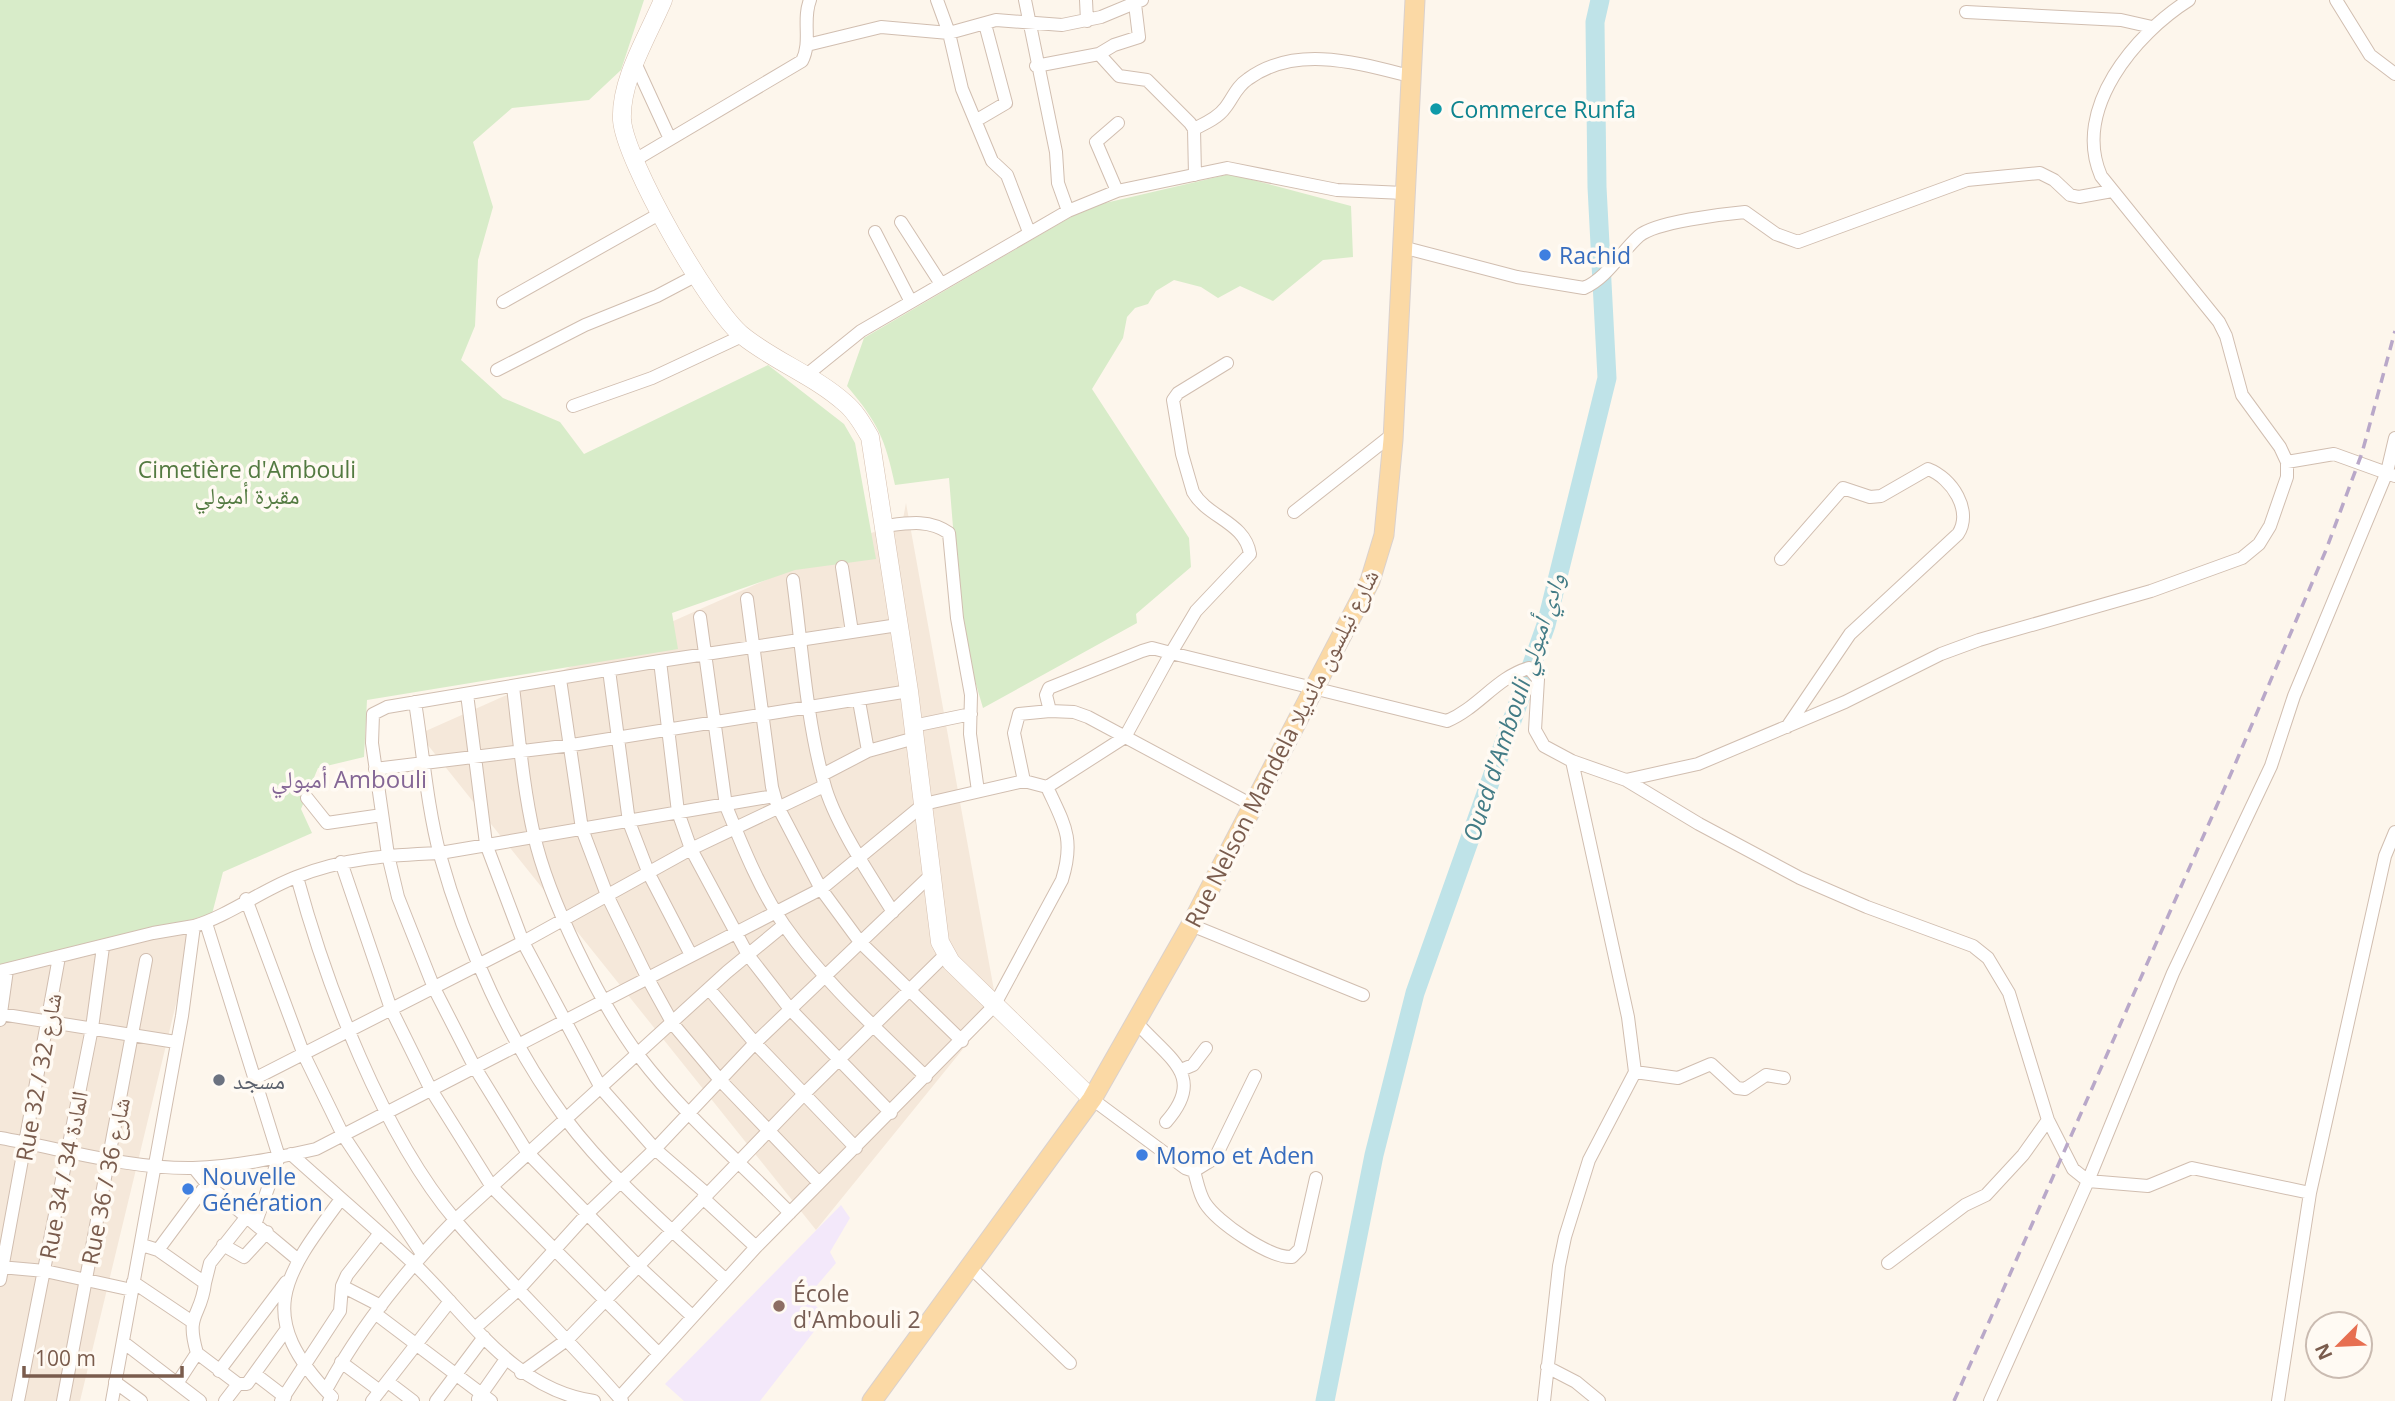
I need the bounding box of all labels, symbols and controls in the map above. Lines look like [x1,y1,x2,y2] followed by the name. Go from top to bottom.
[1450,93,1636,125] place label: Commerce Runfa
[1428,101,1444,117] marker: Commerce Runfa
[1559,239,1631,271] place label: Rachid
[1537,247,1553,263] marker: Rachid
[138,453,356,515] park label: Cimetière d'Ambouli مقبرة أمبولي
[1176,563,1386,933] street label: Rue Nelson Mandela شارع نيلسون مانديلا
[1454,568,1576,847] water label: Oued d'Ambouli وادي أمبولي
[271,762,427,799] district label: أمبولي Ambouli
[7,991,69,1163] street label: Rue 32 / شارع 32
[233,1064,285,1096] place label: مسجد
[211,1072,227,1088] marker: مسجد
[31,1088,95,1262] street label: Rue 34 / المادة 34
[73,1095,137,1267] street label: Rue 36 / شارع 36
[1156,1139,1314,1171] place label: Momo et Aden
[1134,1147,1150,1163] marker: Momo et Aden
[202,1160,323,1218] place label: Nouvelle Génération
[180,1181,196,1197] marker: Nouvelle Génération
[793,1277,921,1335] place label: École d'Ambouli 2
[771,1298,787,1314] marker: École d'Ambouli 2
[2304,1310,2374,1380] north arrow
[24,1334,182,1378] scale bar
[2308,1340,2338,1364] text: N
[35,1344,96,1372] text: 100 m

